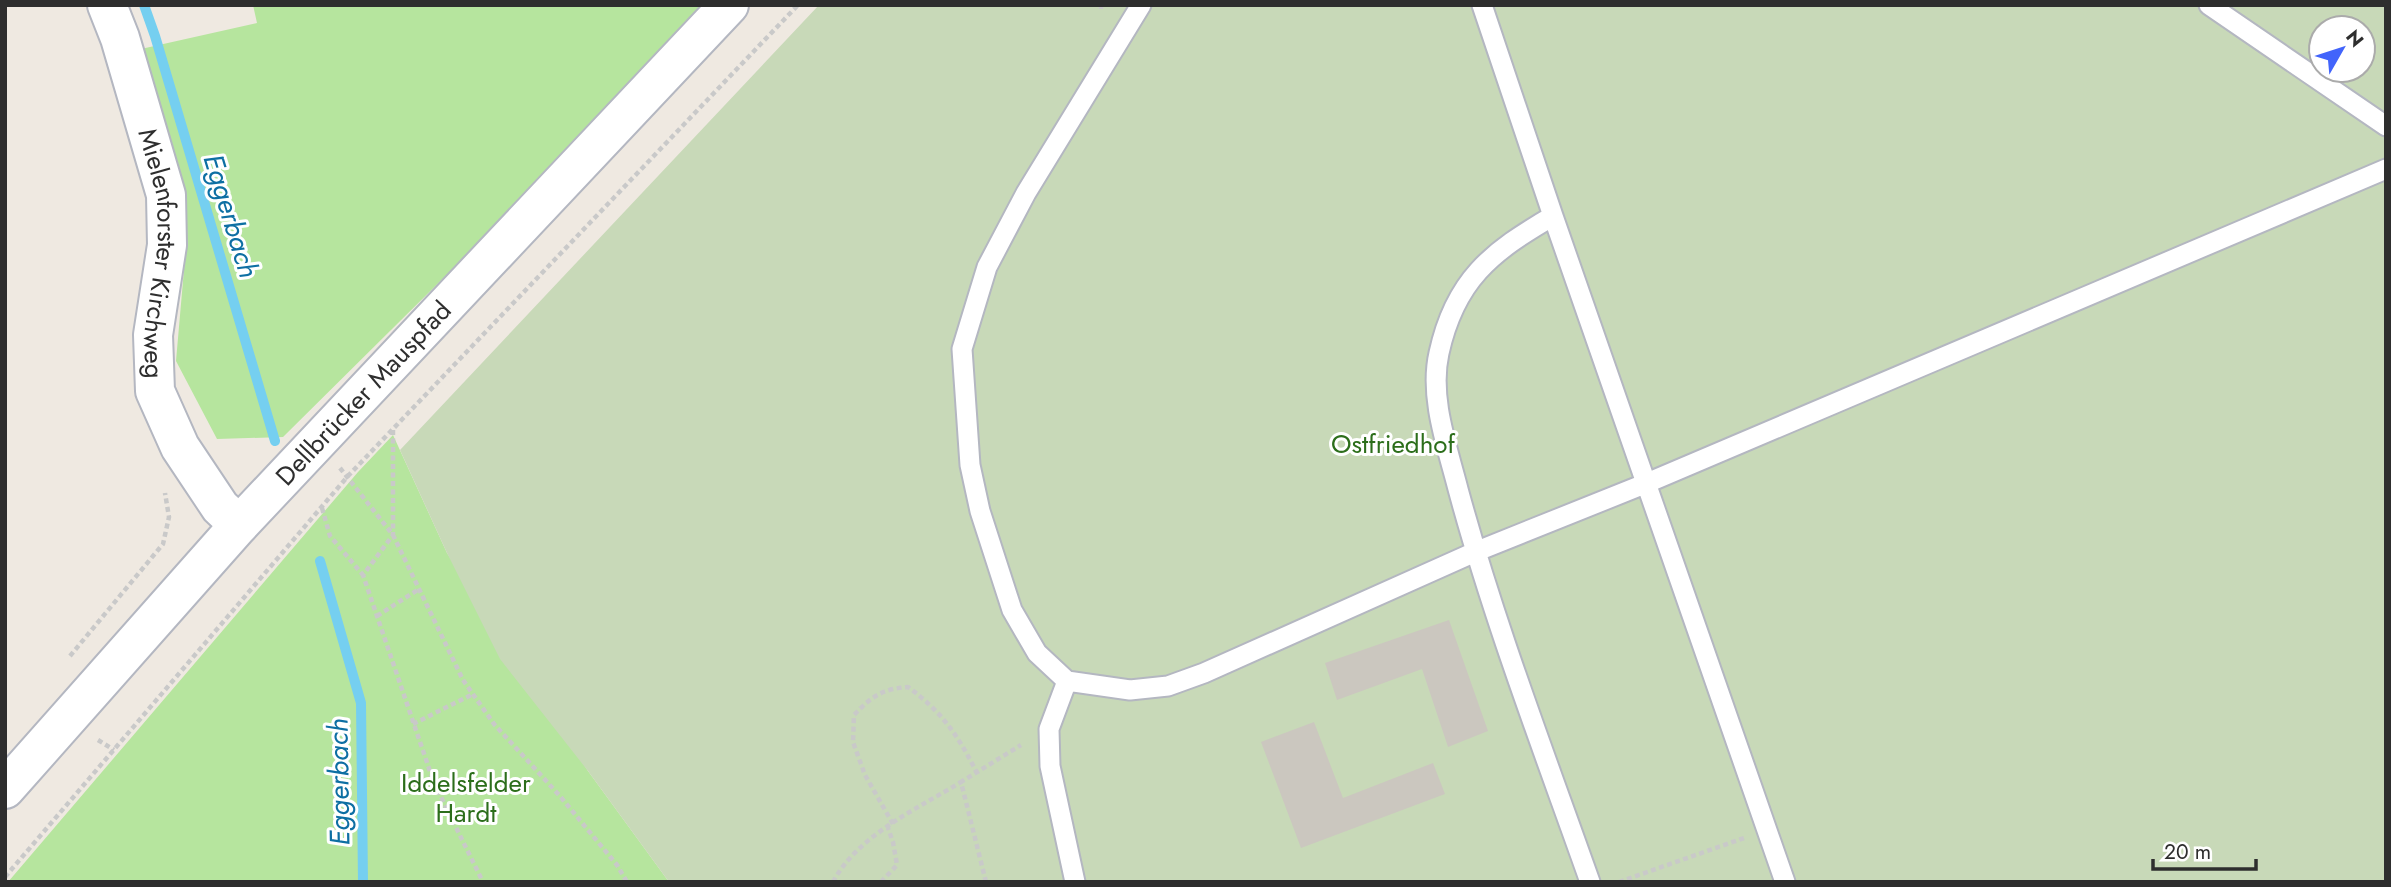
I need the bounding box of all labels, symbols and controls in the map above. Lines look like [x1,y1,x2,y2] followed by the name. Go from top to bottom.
[2307,14,2377,84] north arrow
[2340,24,2370,53] text: N
[128,124,186,379] street label: Mielenforster Kirchweg
[193,149,269,283] water label: Eggerbach
[267,292,460,494] street label: Dellbrücker Mauspfad
[1331,425,1455,463] park label: Ostfriedhof
[317,718,361,846] water label: Eggerbach
[401,764,531,832] park label: Iddelsfelder Hardt
[2153,828,2256,872] scale bar
[2164,837,2211,867] text: 20 m

